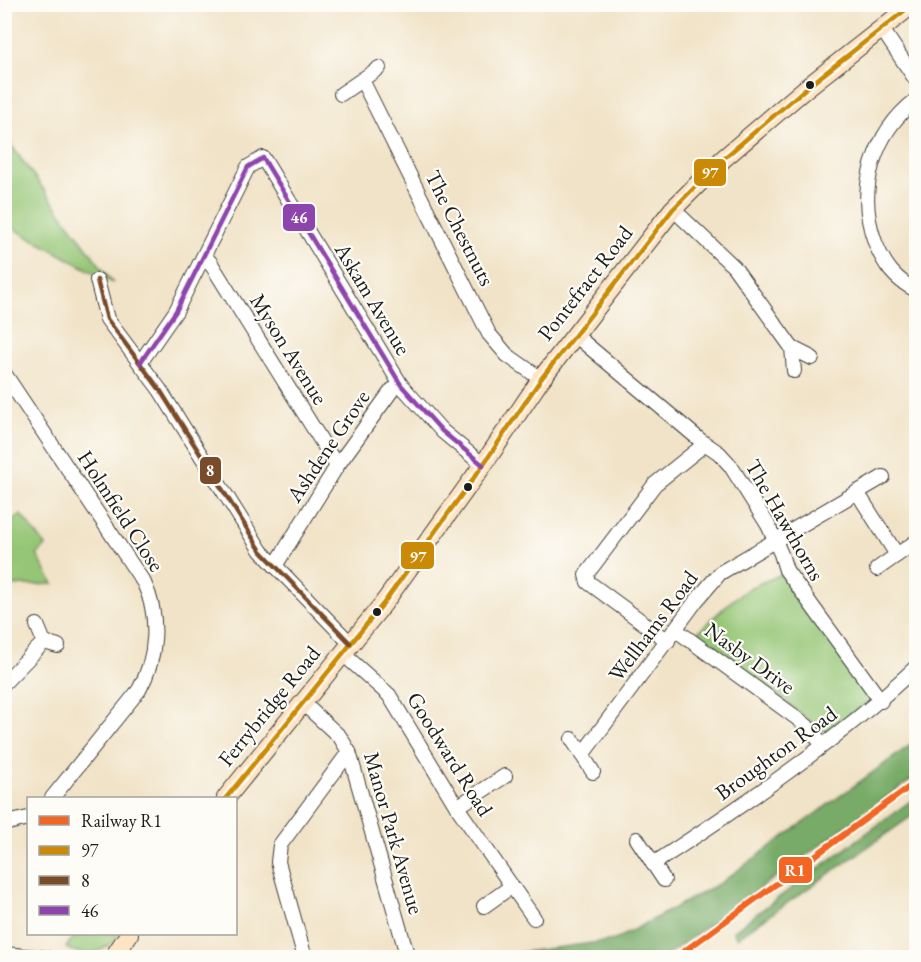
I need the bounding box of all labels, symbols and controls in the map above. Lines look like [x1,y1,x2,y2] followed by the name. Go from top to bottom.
[804,79,816,91] unlabelled marker
[693,158,727,187] line badge: 97
[702,162,719,183] text: 97
[419,165,501,291] street label: The Chestnuts
[282,203,316,232] line badge: 46
[291,207,308,228] text: 46
[531,219,640,346] street label: Pontefract Road
[328,237,418,361] street label: Askam Avenue
[243,288,335,410] street label: Myson Avenue
[279,384,376,509] street label: Ashdene Grove
[71,445,171,578] street label: Holmfield Close
[739,454,831,586] street label: The Hawthorns
[199,456,222,485] line badge: 8
[206,460,214,481] text: 8
[462,481,474,493] unlabelled marker
[400,541,435,570] line badge: 97
[410,546,427,567] text: 97
[602,564,705,687] street label: Wellhams Road
[371,606,383,618] unlabelled marker
[699,615,801,701] street label: Nasby Drive
[211,639,327,772] street label: Ferrybridge Road
[400,686,500,822] street label: Goodward Road
[709,699,843,807] street label: Broughton Road
[357,749,431,918] street label: Manor Park Avenue
[27,797,237,935] legend
[81,809,162,832] text: Railway R1
[81,839,99,862] text: 97
[778,856,813,884] line badge: R1
[785,860,805,881] text: R1
[81,869,90,892] text: 8
[81,899,99,922] text: 46

